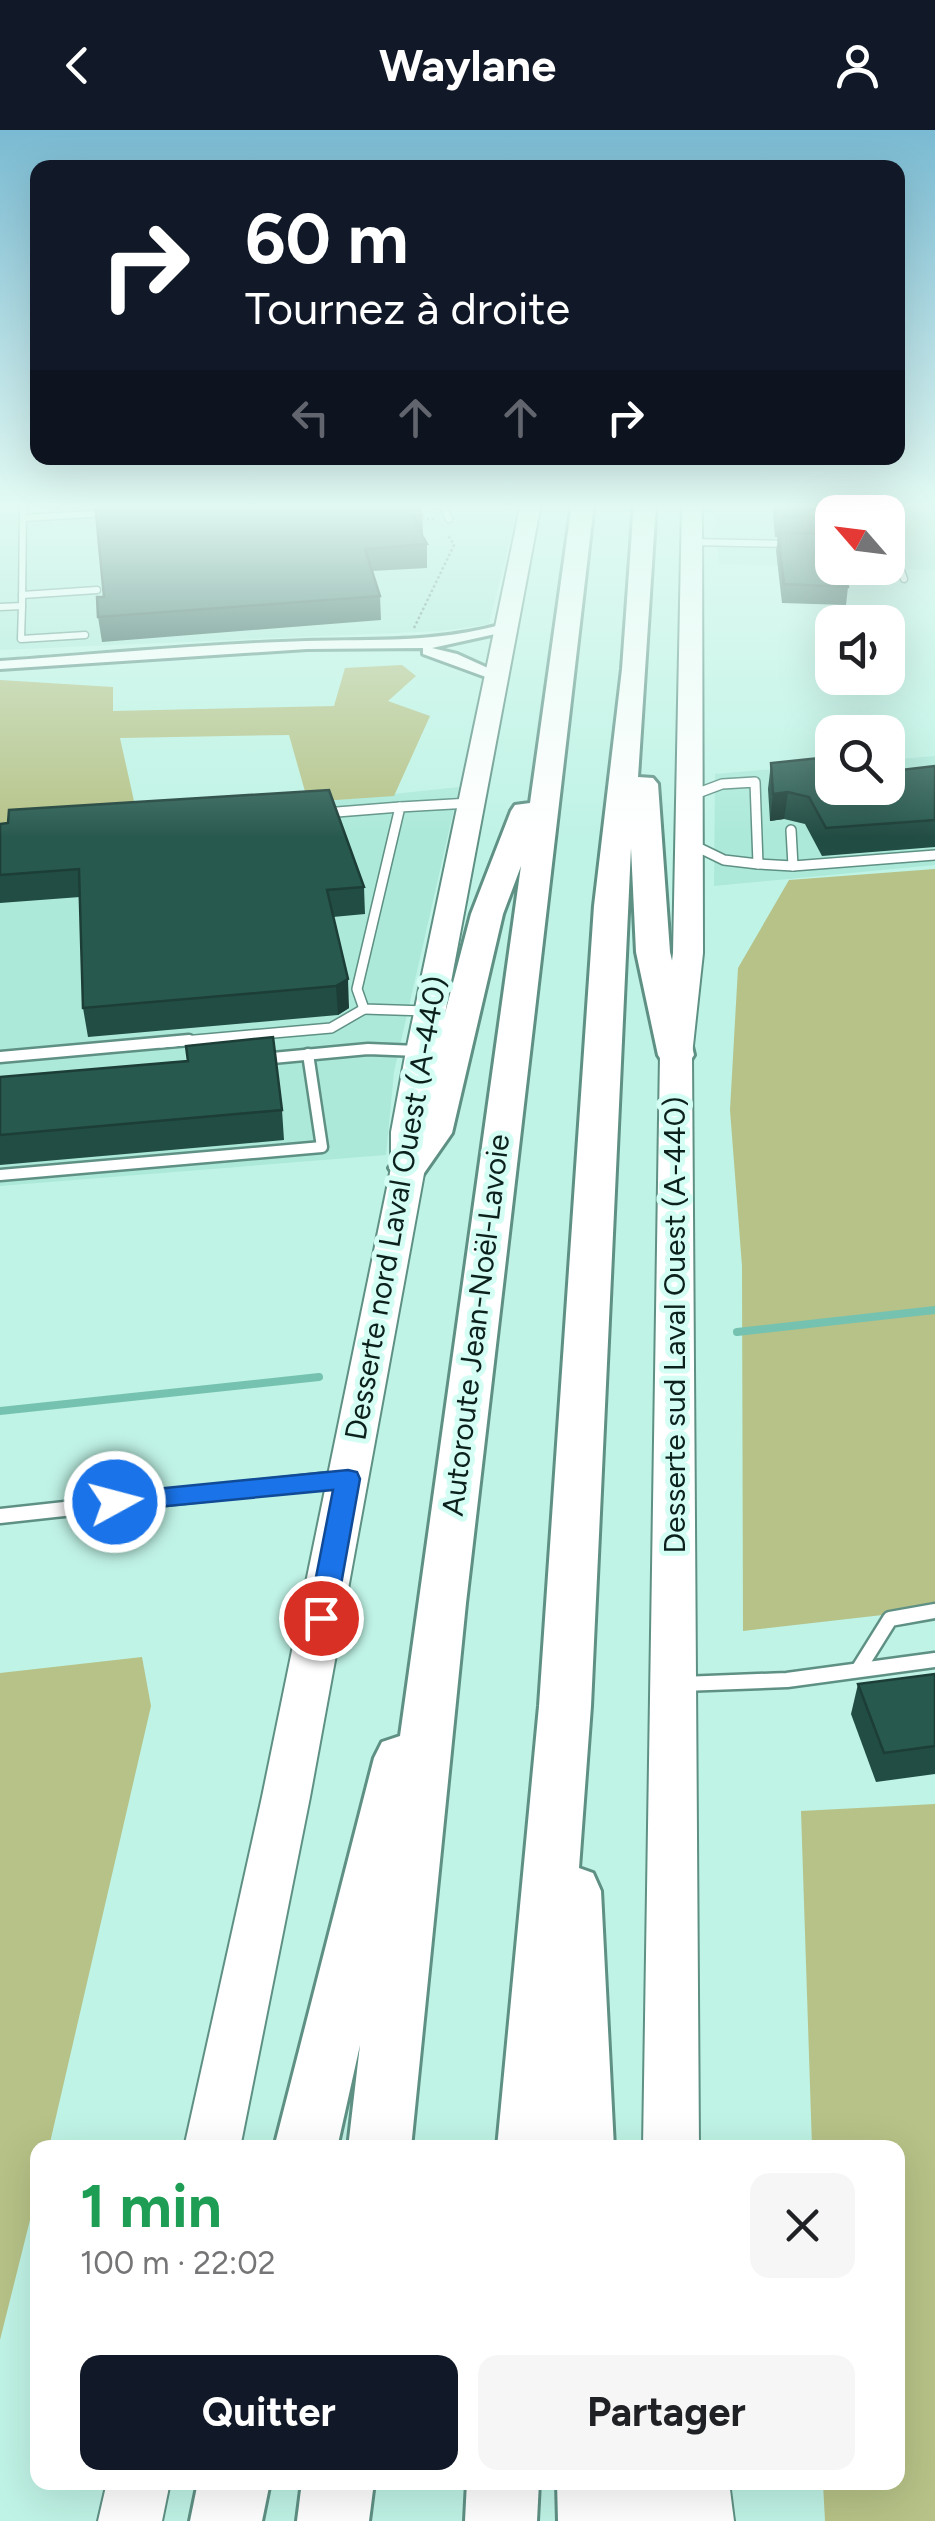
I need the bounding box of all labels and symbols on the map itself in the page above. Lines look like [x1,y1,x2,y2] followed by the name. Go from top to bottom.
[815,495,905,585] north arrow
[336,973,455,1443] street label: Desserte nord Laval Ouest (A-440)
[656,1096,693,1554] street label: Desserte sud Laval Ouest (A-440)
[434,1132,517,1518] street label: Autoroute Jean-Noël-Lavoie
[63,1450,167,1554] position arrow
[279,1576,364,1661] pin

